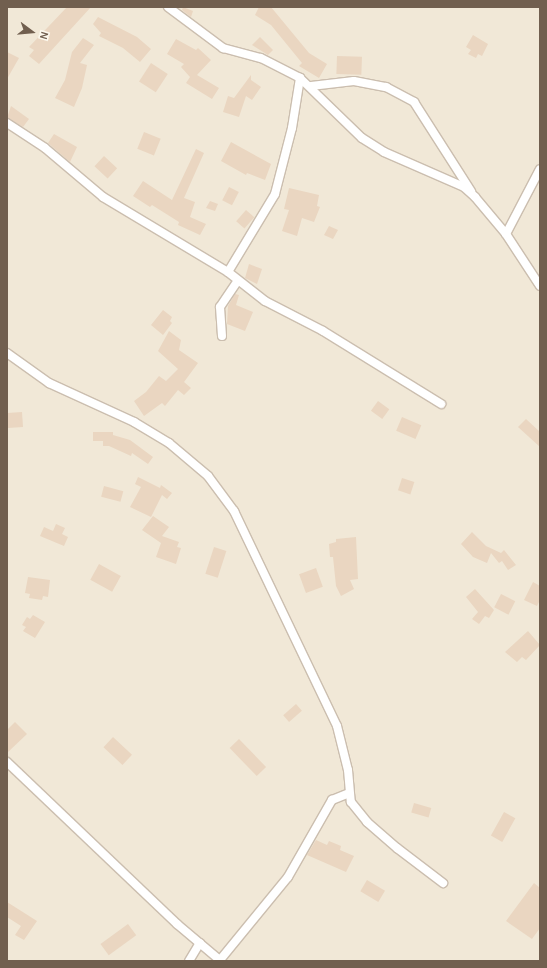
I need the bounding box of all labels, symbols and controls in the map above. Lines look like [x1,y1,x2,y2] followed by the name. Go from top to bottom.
[12,12,52,52] north arrow
[37,30,51,41] text: N

